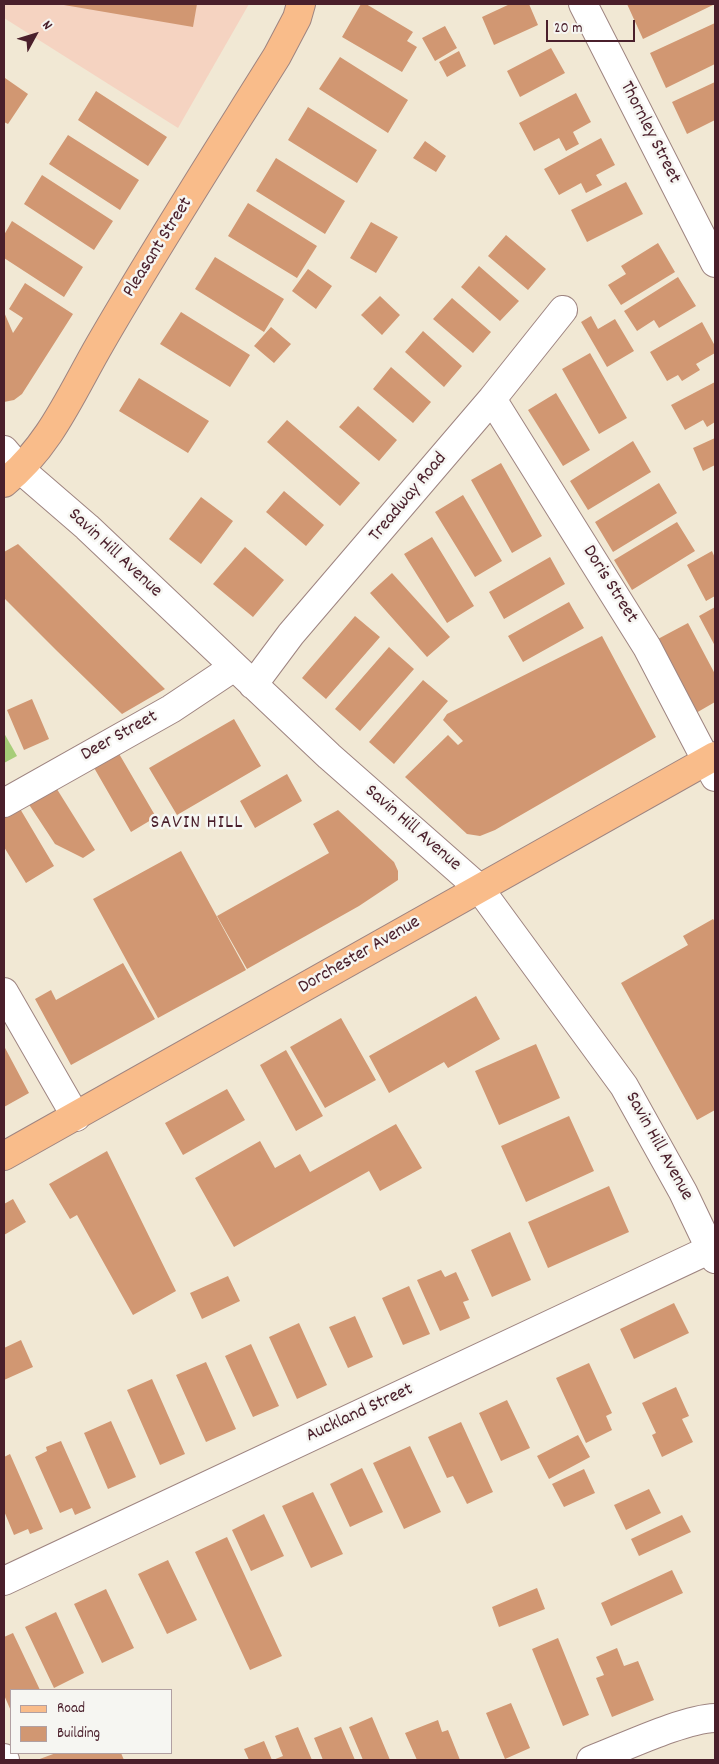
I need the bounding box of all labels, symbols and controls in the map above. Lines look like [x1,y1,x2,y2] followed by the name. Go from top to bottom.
[10,10,60,60] north arrow
[549,10,638,42] scale bar
[37,17,57,35] text: N
[554,18,582,40] text: 20 m
[613,78,685,188] street label: Thornley Street
[119,194,199,302] street label: Pleasant Street
[365,449,453,547] street label: Treadway Road
[62,505,166,603] street label: Savin Hill Avenue
[576,542,642,628] street label: Doris Street
[78,707,162,767] street label: Deer Street
[359,781,465,877] street label: Savin Hill Avenue
[149,812,245,836] district label: SAVIN HILL
[295,912,425,1000] street label: Dorchester Avenue
[619,1089,697,1205] street label: Savin Hill Avenue
[303,1379,417,1449] street label: Auckland Street
[10,1689,172,1754] legend
[57,1698,85,1720] text: Road
[57,1723,100,1745] text: Building

